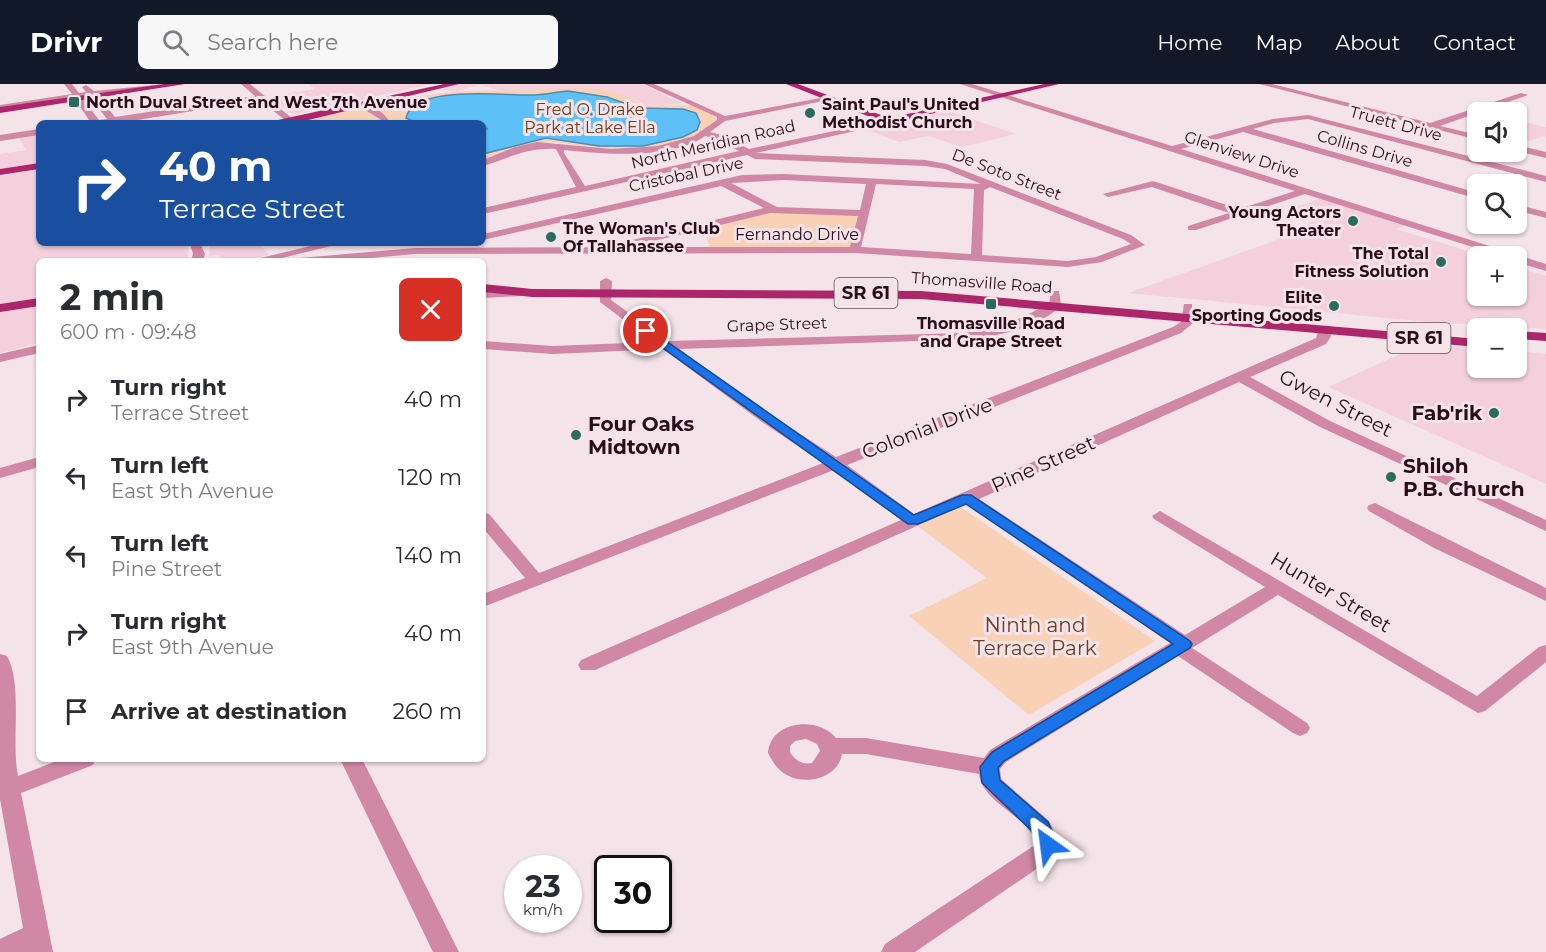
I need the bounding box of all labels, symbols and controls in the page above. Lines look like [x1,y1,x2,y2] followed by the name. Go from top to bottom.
[138,15,558,69] search box
[30,25,102,59] text: Drivr
[159,26,192,59] icon: search
[207,29,338,56] text: Search here
[1157,30,1222,55] text: Home
[1255,30,1302,55] text: Map
[1335,30,1400,55] text: About
[1433,30,1516,55] text: Contact
[86,93,427,112] place label: North Duval Street and West 7th Avenue
[67,95,81,109] marker: North Duval Street and West 7th Avenue
[822,95,980,132] place label: Saint Paul's United Methodist Church
[524,100,656,137] park label: Fred O. Drake Park at Lake Ella
[1348,102,1444,145] street label: Truett Drive
[1467,102,1527,378] map controls
[1467,102,1527,162] button: sound
[803,106,817,120] marker: Saint Paul's United Methodist Church
[629,116,797,173] street label: North Meridian Road
[1315,126,1415,171] street label: Collins Drive
[1182,127,1302,182] street label: Glenview Drive
[159,140,272,192] text: 40 m
[60,144,138,222] icon: right
[949,145,1065,204] street label: De Soto Street
[627,153,745,196] street label: Cristobal Drive
[1467,174,1527,234] button: search
[159,192,346,225] text: Terrace Street
[1227,203,1341,240] place label: Young Actors Theater
[1346,214,1360,228] marker: Young Actors Theater
[563,219,720,256] place label: The Woman's Club Of Tallahassee
[735,225,859,244] street label: Fernando Drive
[544,230,558,244] marker: The Woman's Club Of Tallahassee
[1294,244,1429,281] place label: The Total Fitness Solution
[1467,246,1527,306] button: +
[1434,255,1448,269] marker: The Total Fitness Solution
[911,268,1053,297] street label: Thomasville Road
[60,275,165,319] text: 2 min
[399,278,462,341] button: close
[834,278,898,308] road number: SR 61
[1192,288,1322,325] place label: Elite Sporting Goods
[984,297,998,311] marker: Thomasville Road and Grape Street
[1327,299,1341,313] marker: Elite Sporting Goods
[620,305,671,356] pin
[726,313,828,336] street label: Grape Street
[629,314,662,347] icon: arrive
[917,314,1065,351] place label: Thomasville Road and Grape Street
[1467,318,1527,378] button: −
[60,320,196,344] text: 600 m · 09:48
[1388,323,1450,353] road number: SR 61
[1275,364,1397,442] street label: Gwen Street
[111,374,226,401] text: Turn right
[60,383,93,416] icon: right
[404,386,462,413] text: 40 m
[858,392,996,464] street label: Colonial Drive
[111,401,249,425] text: Terrace Street
[1411,401,1483,425] place label: Fab'rik
[1487,406,1501,420] marker: Fab'rik
[588,412,695,459] place label: Four Oaks Midtown
[569,428,583,442] marker: Four Oaks Midtown
[987,430,1099,498] street label: Pine Street
[111,452,209,479] text: Turn left
[1403,454,1525,501] place label: Shiloh P.B. Church
[60,461,93,494] icon: left
[398,464,462,491] text: 120 m
[1384,470,1398,484] marker: Shiloh P.B. Church
[111,479,274,503] text: East 9th Avenue
[111,530,209,557] text: Turn left
[60,539,93,572] icon: left
[396,542,462,569] text: 140 m
[1266,546,1396,638] street label: Hunter Street
[111,557,222,581] text: Pine Street
[111,608,226,635] text: Turn right
[973,613,1097,660] park label: Ninth and Terrace Park
[60,617,93,650] icon: right
[404,620,462,647] text: 40 m
[111,635,274,659] text: East 9th Avenue
[60,695,93,728] icon: arrive
[111,698,347,725] text: Arrive at destination
[392,698,462,725] text: 260 m
[1016,813,1080,877] position arrow
[594,855,672,933] speed limit sign: 30
[525,868,561,905] text: 23
[523,900,563,919] text: km/h

